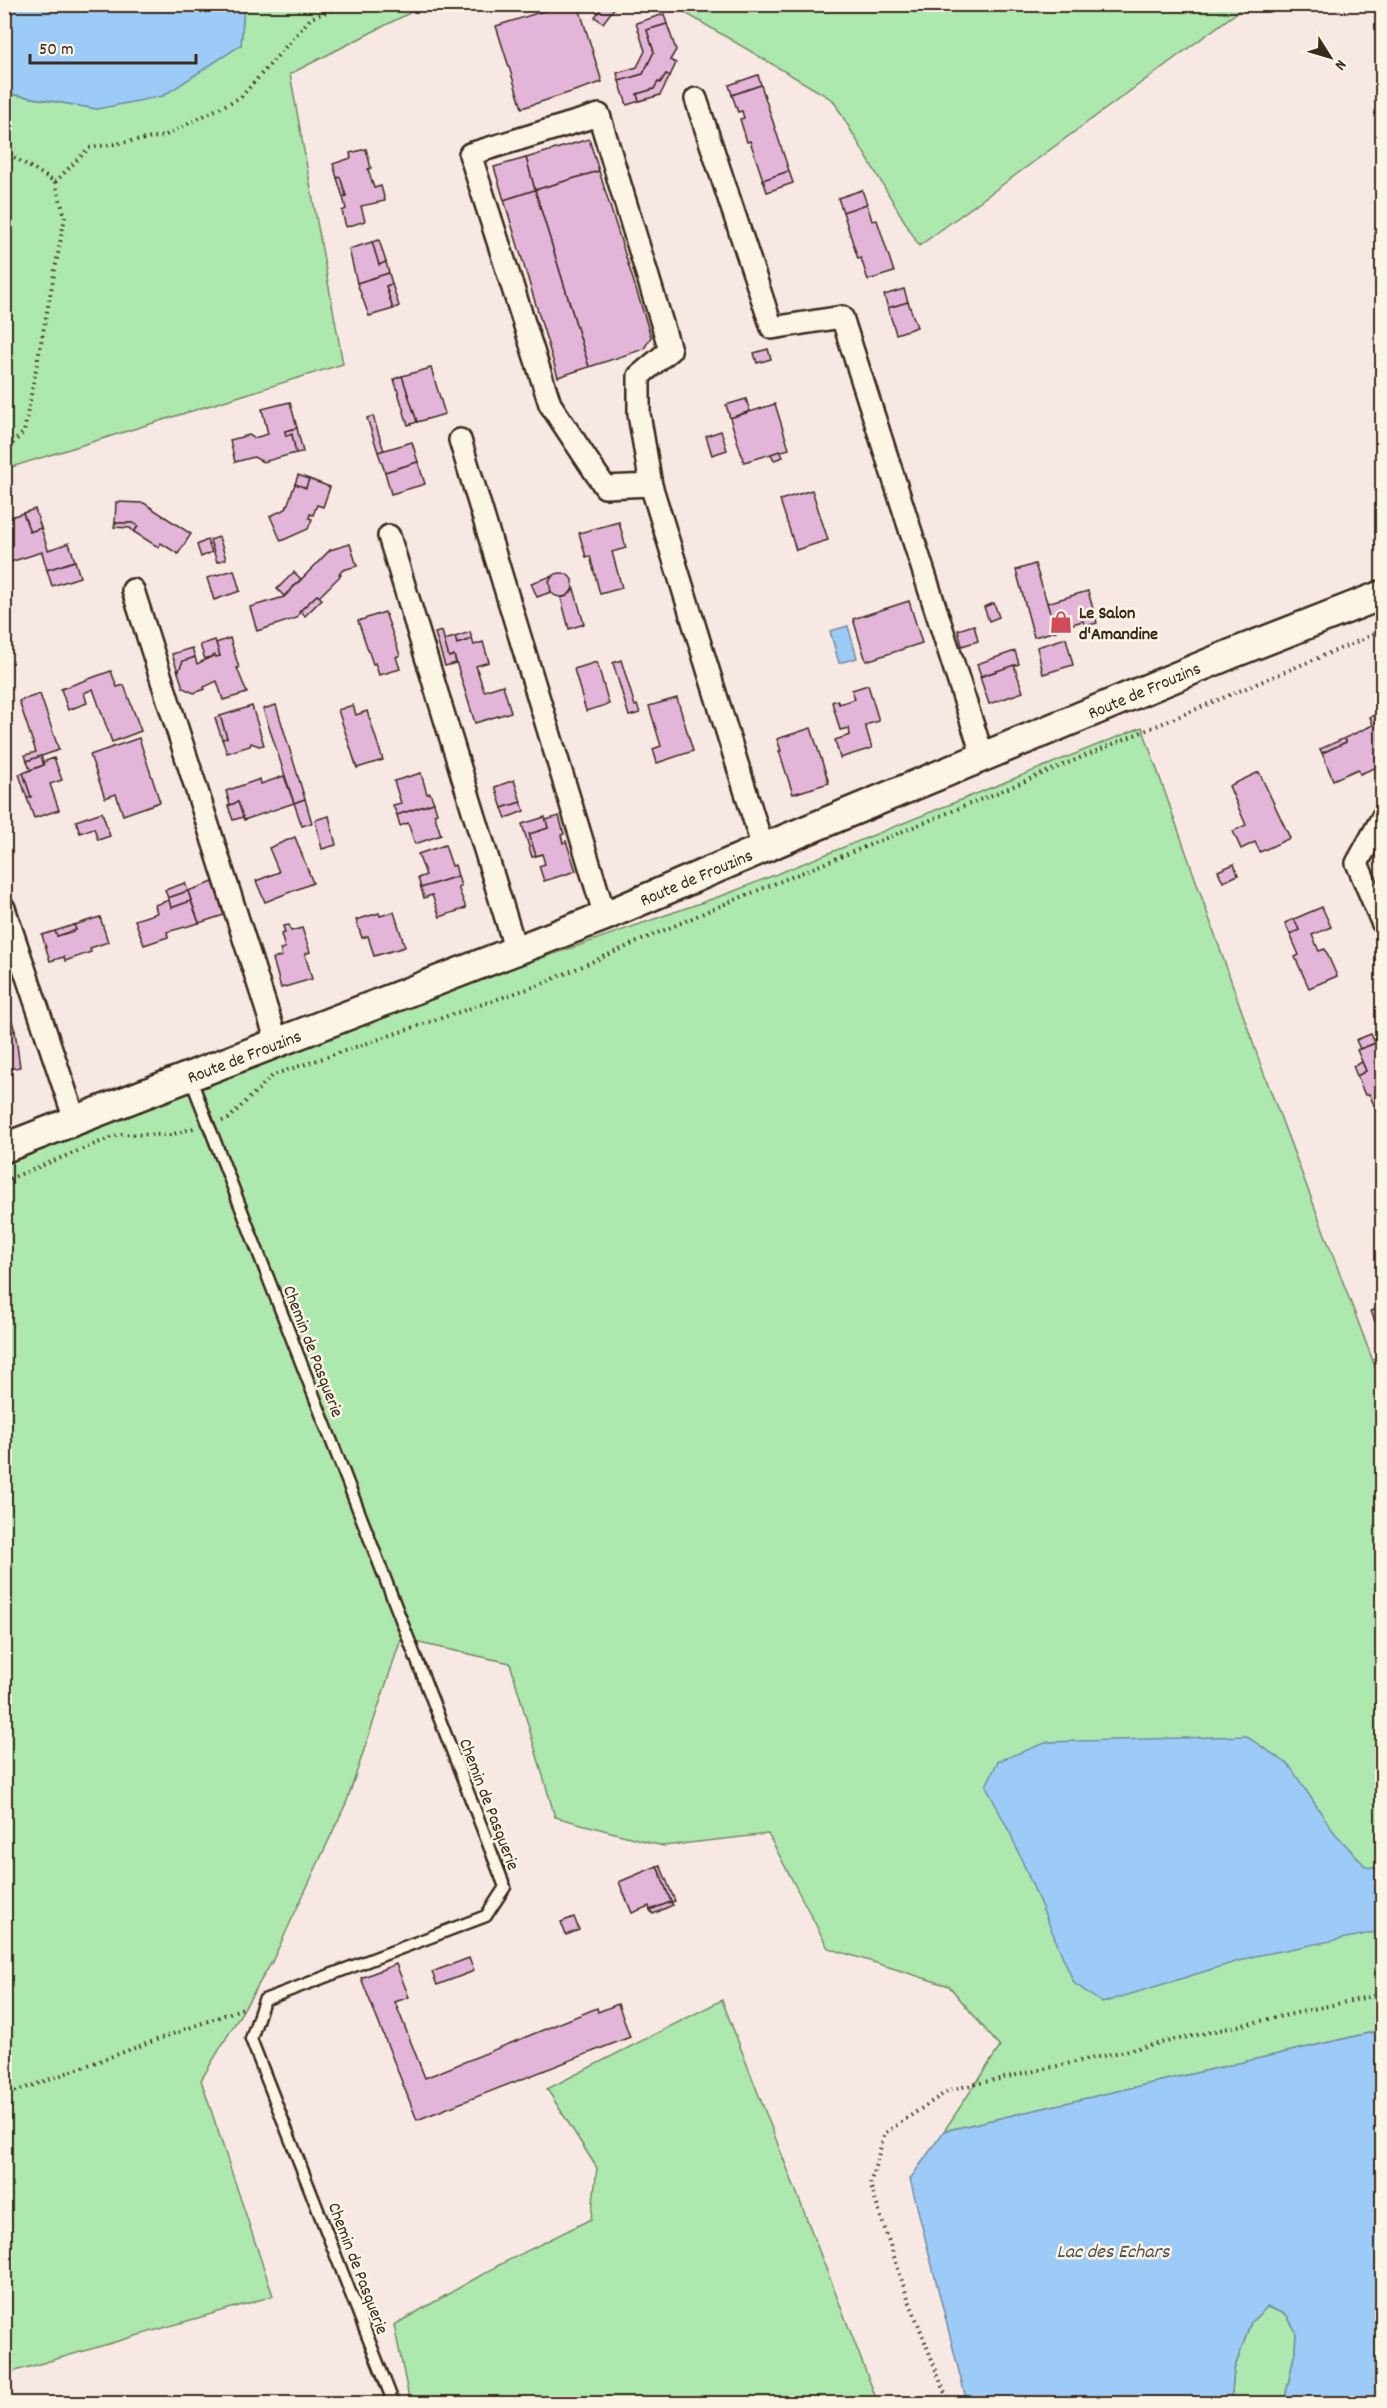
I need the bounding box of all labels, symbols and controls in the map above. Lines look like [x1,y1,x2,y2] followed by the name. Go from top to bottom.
[30,27,196,65] scale bar
[1300,27,1360,87] north arrow
[39,38,74,63] text: 50 m
[1328,54,1352,75] text: N
[1079,602,1158,648] place label: Le Salon d'Amandine
[1048,609,1074,635] shop icon: Le Salon d'Amandine
[1085,657,1205,727] street label: Route de Frouzins
[637,844,757,914] street label: Route de Frouzins
[184,1025,305,1092] street label: Route de Frouzins
[275,1282,348,1422] street label: Chemin de Pasquerie
[451,1735,524,1875] street label: Chemin de Pasquerie
[320,2199,393,2339] street label: Chemin de Pasquerie
[1057,2239,1170,2267] water label: Lac des Echars

